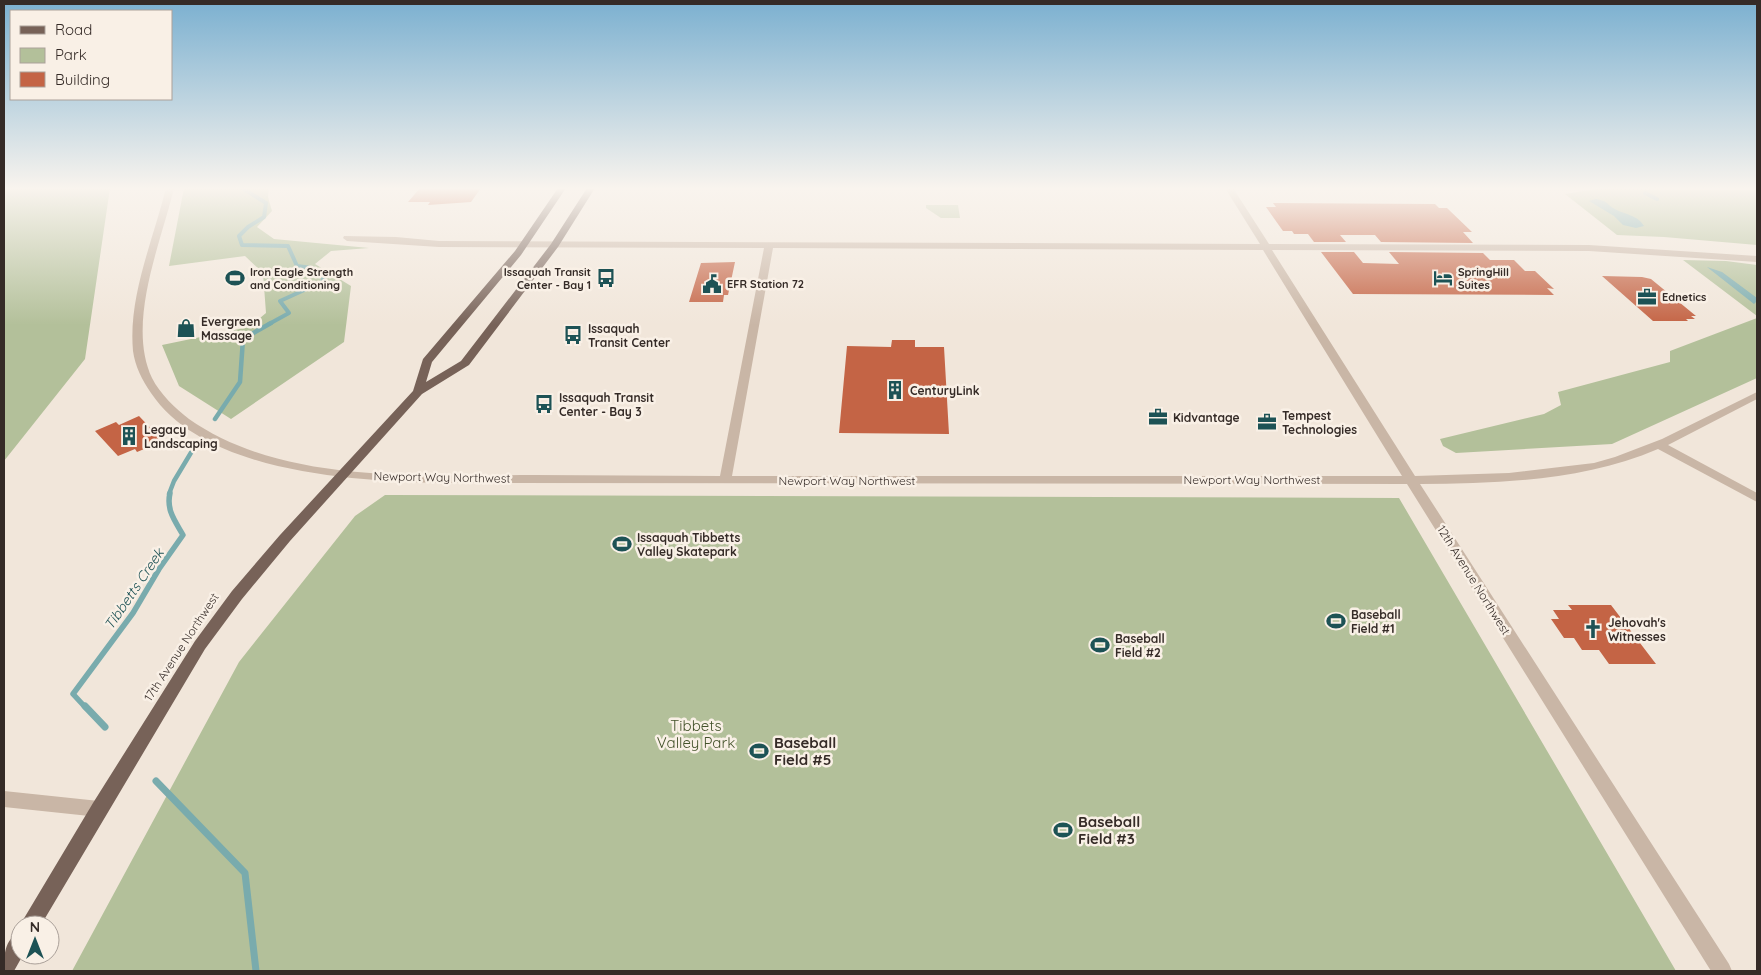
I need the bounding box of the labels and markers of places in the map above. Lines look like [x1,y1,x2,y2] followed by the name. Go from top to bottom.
[250,265,353,292] place label: Iron Eagle Strength and Conditioning
[504,265,591,292] place label: Issaquah Transit Center - Bay 1
[1458,265,1509,292] place label: SpringHill Suites
[224,267,246,289] sports icon: Iron Eagle Strength and Conditioning
[595,267,617,289] bus stop icon: Issaquah Transit Center - Bay 1
[1432,267,1454,289] hotel icon: SpringHill Suites
[701,273,723,295] public building icon: EFR Station 72
[727,277,804,291] place label: EFR Station 72
[1636,286,1658,308] office icon: Ednetics
[1662,290,1706,304] place label: Ednetics
[201,314,260,343] place label: Evergreen Massage
[175,317,197,339] shop icon: Evergreen Massage
[588,321,670,350] place label: Issaquah Transit Center
[562,324,584,346] bus stop icon: Issaquah Transit Center
[884,379,906,401] building icon: CenturyLink
[910,383,980,398] place label: CenturyLink
[559,390,654,419] place label: Issaquah Transit Center - Bay 3
[533,393,555,415] bus stop icon: Issaquah Transit Center - Bay 3
[1147,406,1169,428] office icon: Kidvantage
[1282,408,1357,437] place label: Tempest Technologies
[1173,410,1240,425] place label: Kidvantage
[1256,411,1278,433] office icon: Tempest Technologies
[144,422,218,451] place label: Legacy Landscaping
[118,425,140,447] building icon: Legacy Landscaping
[637,530,741,559] place label: Issaquah Tibbetts Valley Skatepark
[611,533,633,555] sports icon: Issaquah Tibbetts Valley Skatepark
[1351,607,1401,636] place label: Baseball Field #1
[1325,610,1347,632] sports icon: Baseball Field #1
[1608,615,1666,644] place label: Jehovah's Witnesses
[1582,618,1604,640] church icon: Jehovah's Witnesses
[1115,631,1165,660] place label: Baseball Field #2
[1089,634,1111,656] sports icon: Baseball Field #2
[774,733,836,769] place label: Baseball Field #5
[748,740,770,762] sports icon: Baseball Field #5
[1078,812,1140,848] place label: Baseball Field #3
[1052,819,1074,841] sports icon: Baseball Field #3

